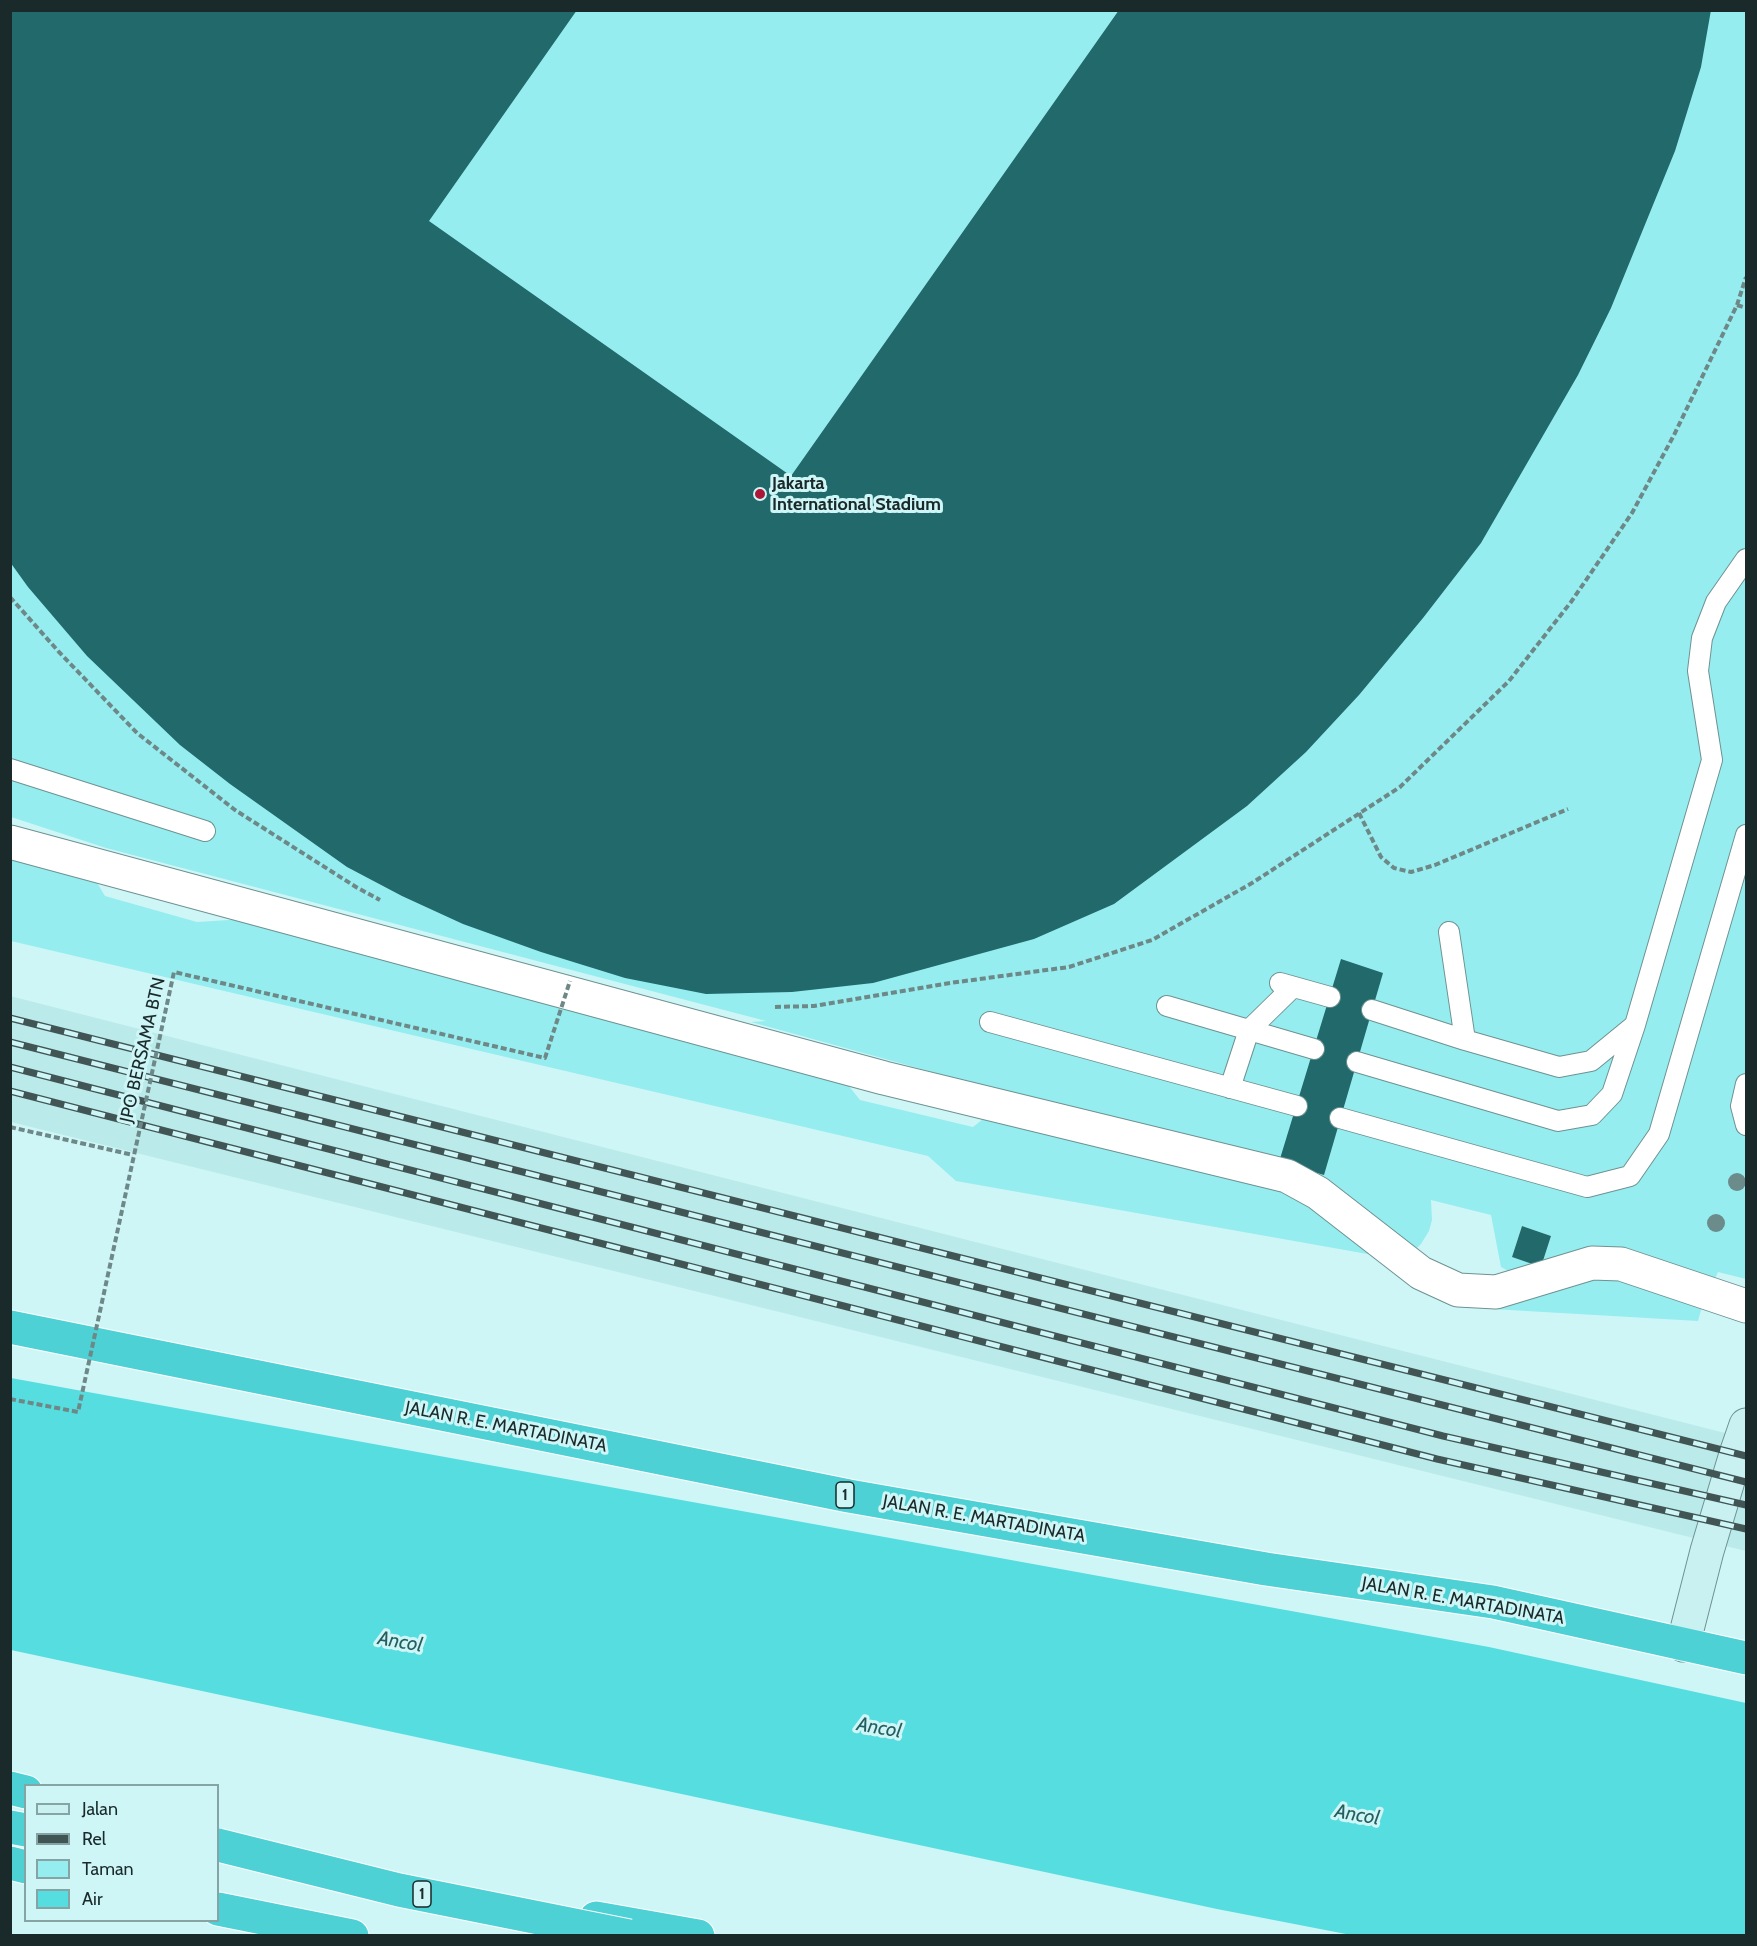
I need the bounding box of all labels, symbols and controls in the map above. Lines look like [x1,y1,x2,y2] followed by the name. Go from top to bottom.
[772,473,941,516] place label: Jakarta International Stadium
[753,487,767,501] marker: Jakarta International Stadium
[116,975,170,1125] street label: JPO BERSAMA BTN
[403,1397,609,1457] street label: JALAN R. E. MARTADINATA
[836,1482,854,1508] road number: 1
[881,1491,1087,1547] street label: JALAN R. E. MARTADINATA
[1360,1573,1566,1629] street label: JALAN R. E. MARTADINATA
[376,1626,424,1658] water label: Ancol
[855,1712,903,1744] water label: Ancol
[24,1784,219,1922] legend
[82,1798,118,1820] text: Jalan
[1333,1799,1381,1831] water label: Ancol
[82,1828,106,1850] text: Rel
[82,1858,134,1880] text: Taman
[413,1881,431,1907] road number: 1
[82,1888,103,1910] text: Air

